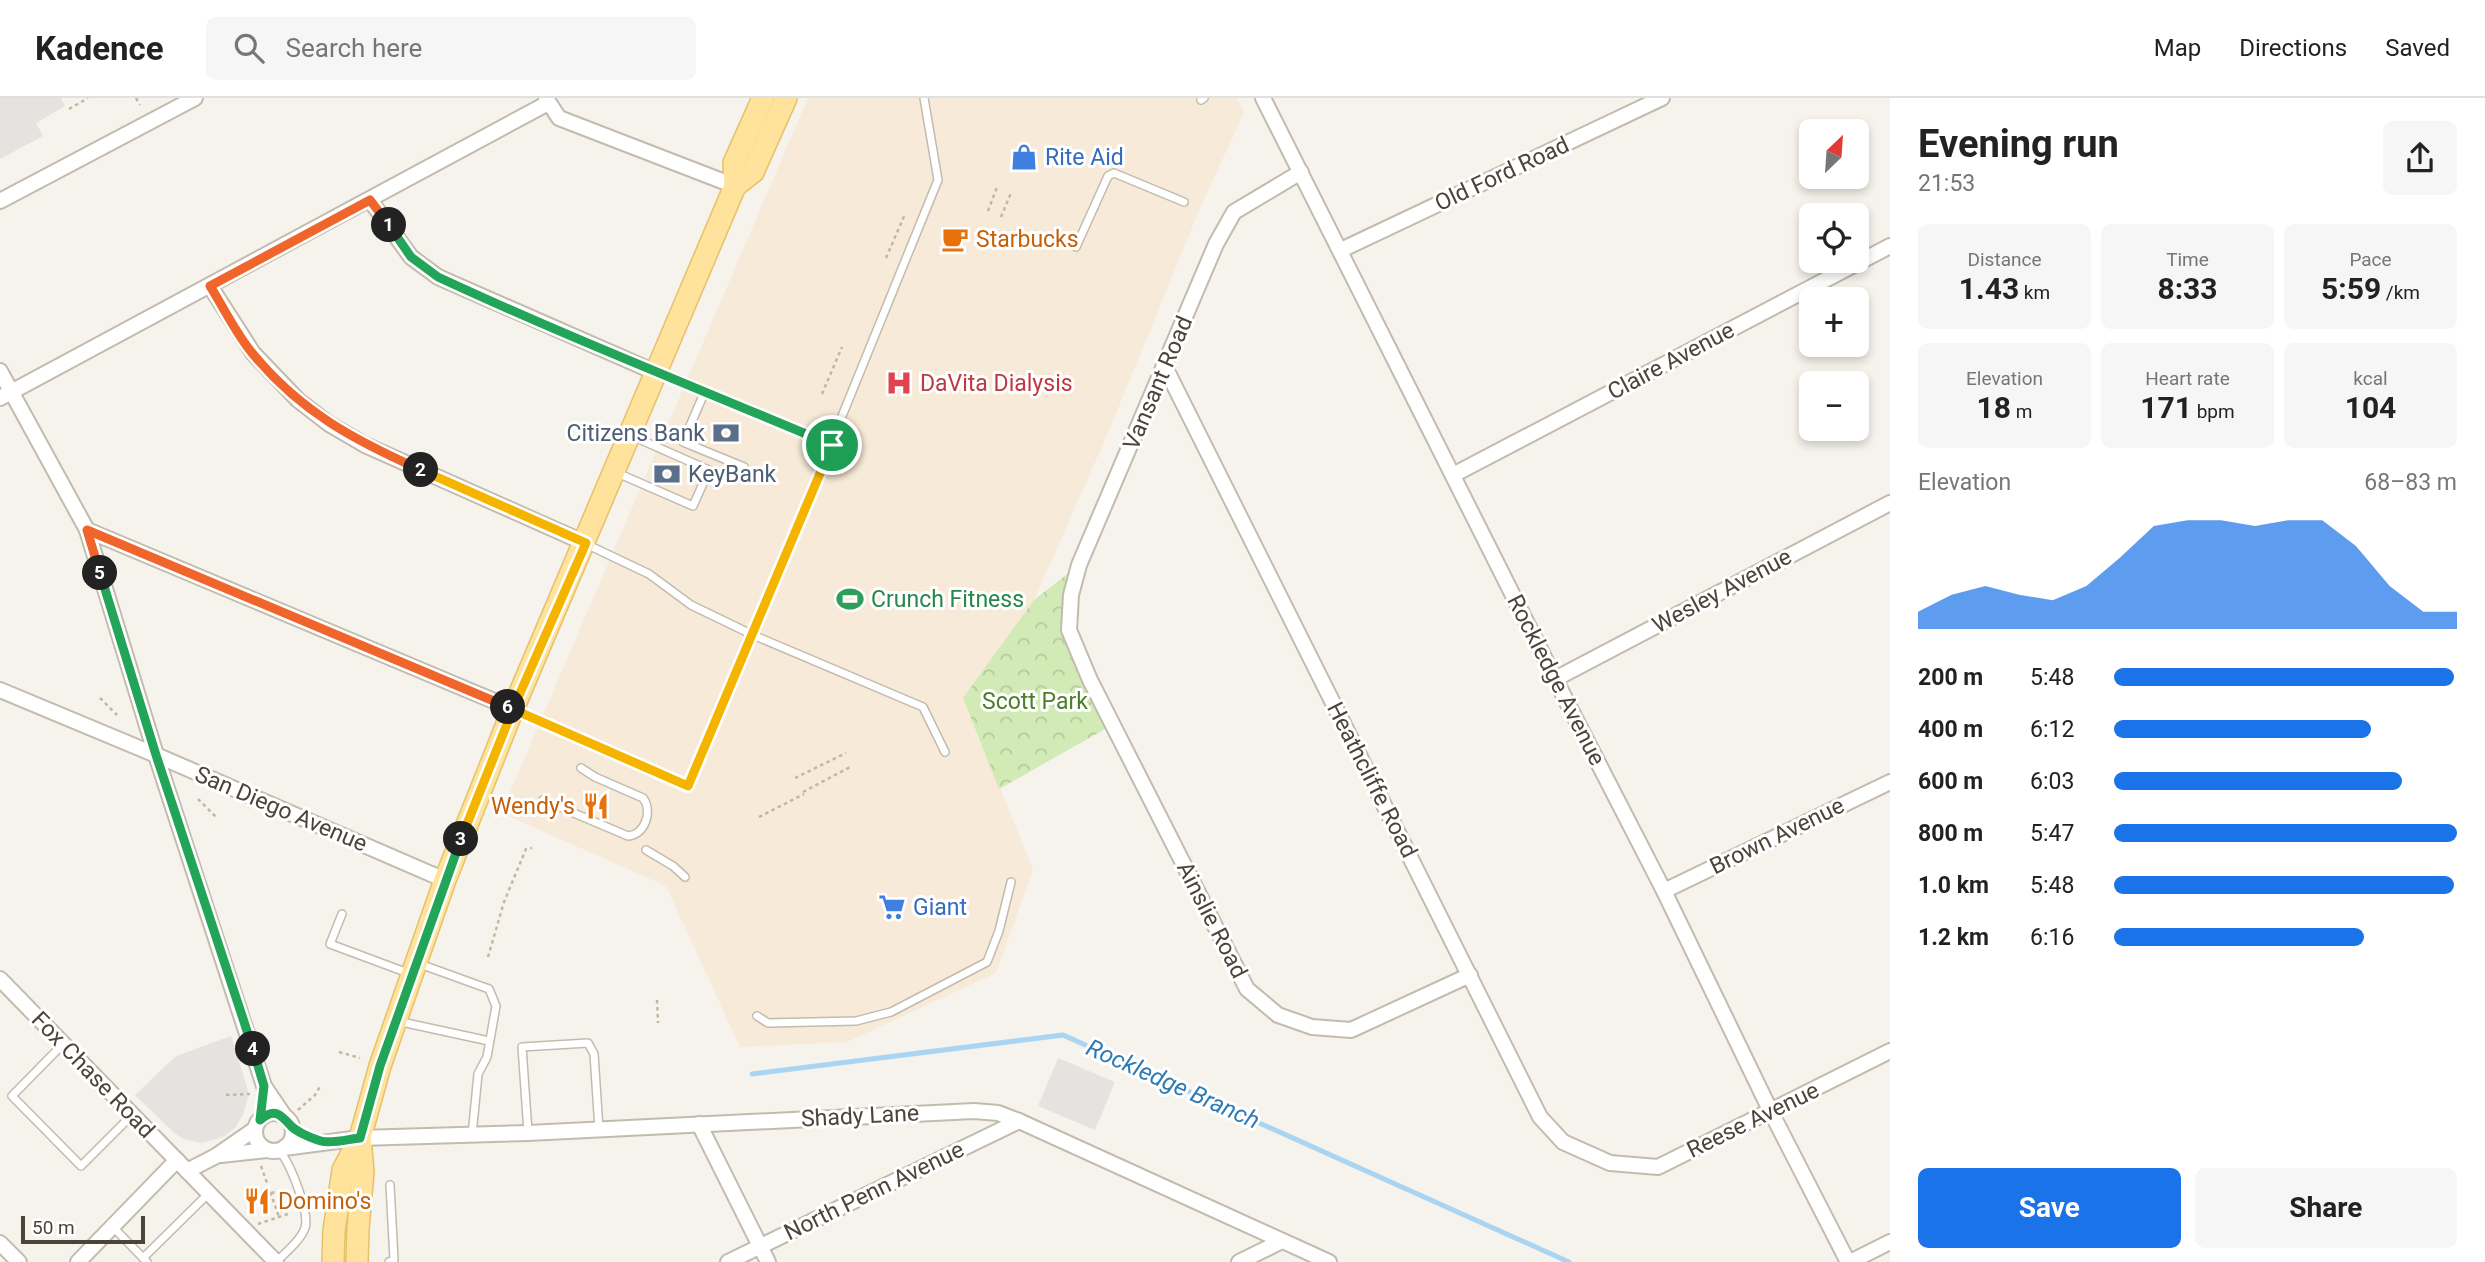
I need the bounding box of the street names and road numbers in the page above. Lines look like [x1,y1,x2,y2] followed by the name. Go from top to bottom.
[1431,131,1573,217] street label: Old Ford Road
[1118,312,1198,454] street label: Vansant Road
[1603,316,1739,406] street label: Claire Avenue
[1648,543,1796,639] street label: Wesley Avenue
[1501,590,1611,770] street label: Rockledge Avenue
[1321,698,1423,862] street label: Heathcliffe Road
[191,761,371,857] street label: San Diego Avenue
[1706,792,1848,880] street label: Brown Avenue
[1171,857,1253,983] street label: Ainslie Road
[26,1006,160,1144] street label: Fox Chase Road
[1683,1076,1823,1164] street label: Reese Avenue
[800,1099,920,1133] street label: Shady Lane
[780,1136,968,1246] street label: North Penn Avenue

